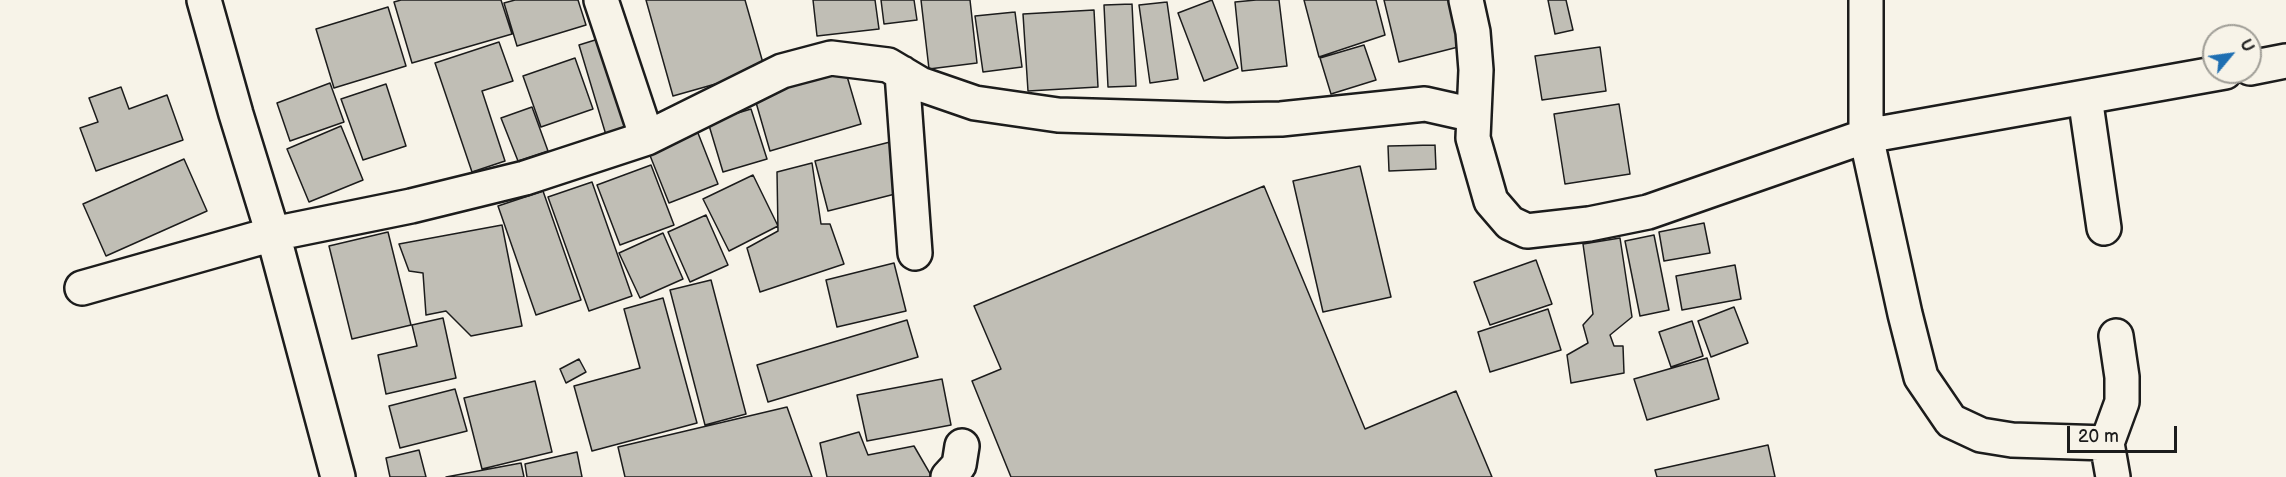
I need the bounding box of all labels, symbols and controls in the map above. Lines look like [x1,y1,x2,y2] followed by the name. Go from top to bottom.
[2202,24,2262,84] north arrow
[2235,36,2258,56] text: U
[2070,414,2180,452] scale bar
[2078,426,2119,447] text: 20 m

